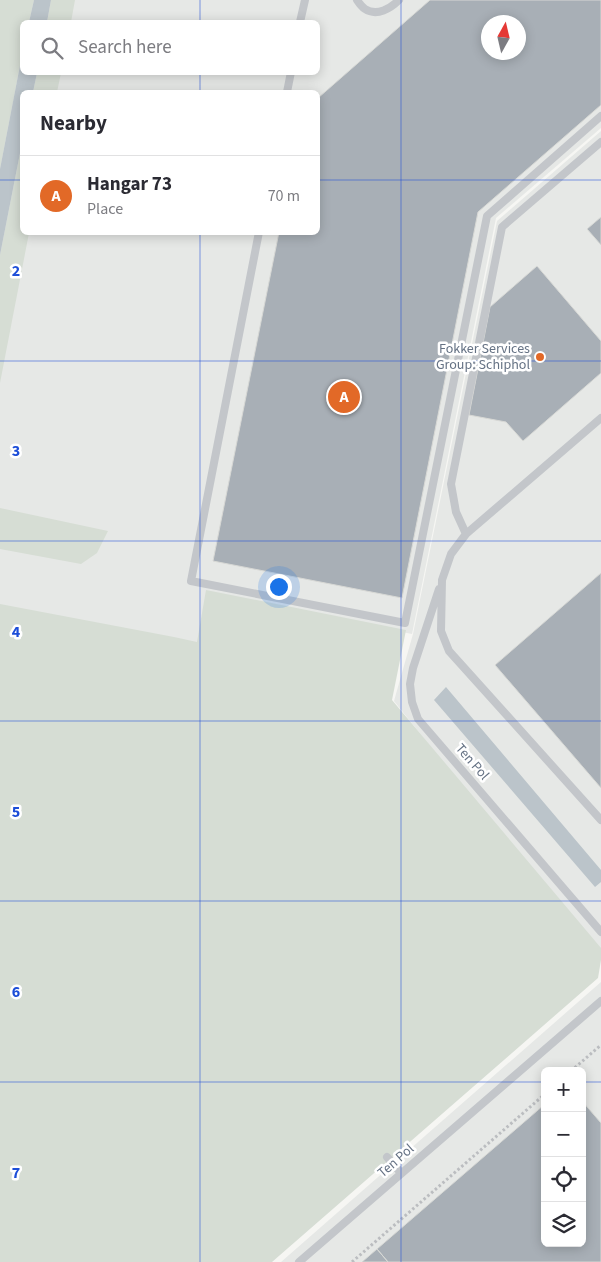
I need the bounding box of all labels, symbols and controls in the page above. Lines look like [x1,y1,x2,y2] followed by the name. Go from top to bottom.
[481,15,526,60] north arrow
[20,20,320,75] search box
[38,34,66,62] icon: search
[78,34,172,61] text: Search here
[40,108,107,138] text: Nearby
[87,171,172,198] text: Hangar 73
[51,185,61,207] text: A
[268,185,300,207] text: 70 m
[87,198,123,220] text: Place
[12,260,20,282] text: 2
[436,339,530,375] place label: Fokker Services Group: Schiphol
[534,351,546,363] marker: Fokker Services Group: Schiphol
[328,378,360,416] pin: A
[12,440,20,462] text: 3
[266,574,292,600] your location
[12,621,21,643] text: 4
[450,739,494,785] street label: Ten Pol
[12,801,20,823] text: 5
[12,981,20,1003] text: 6
[541,1067,586,1247] map controls
[541,1067,586,1112] button: +
[541,1112,586,1157] button: −
[373,1139,419,1183] street label: Ten Pol
[541,1157,586,1202] button: locate
[12,1162,20,1184] text: 7
[541,1202,586,1247] button: layers

